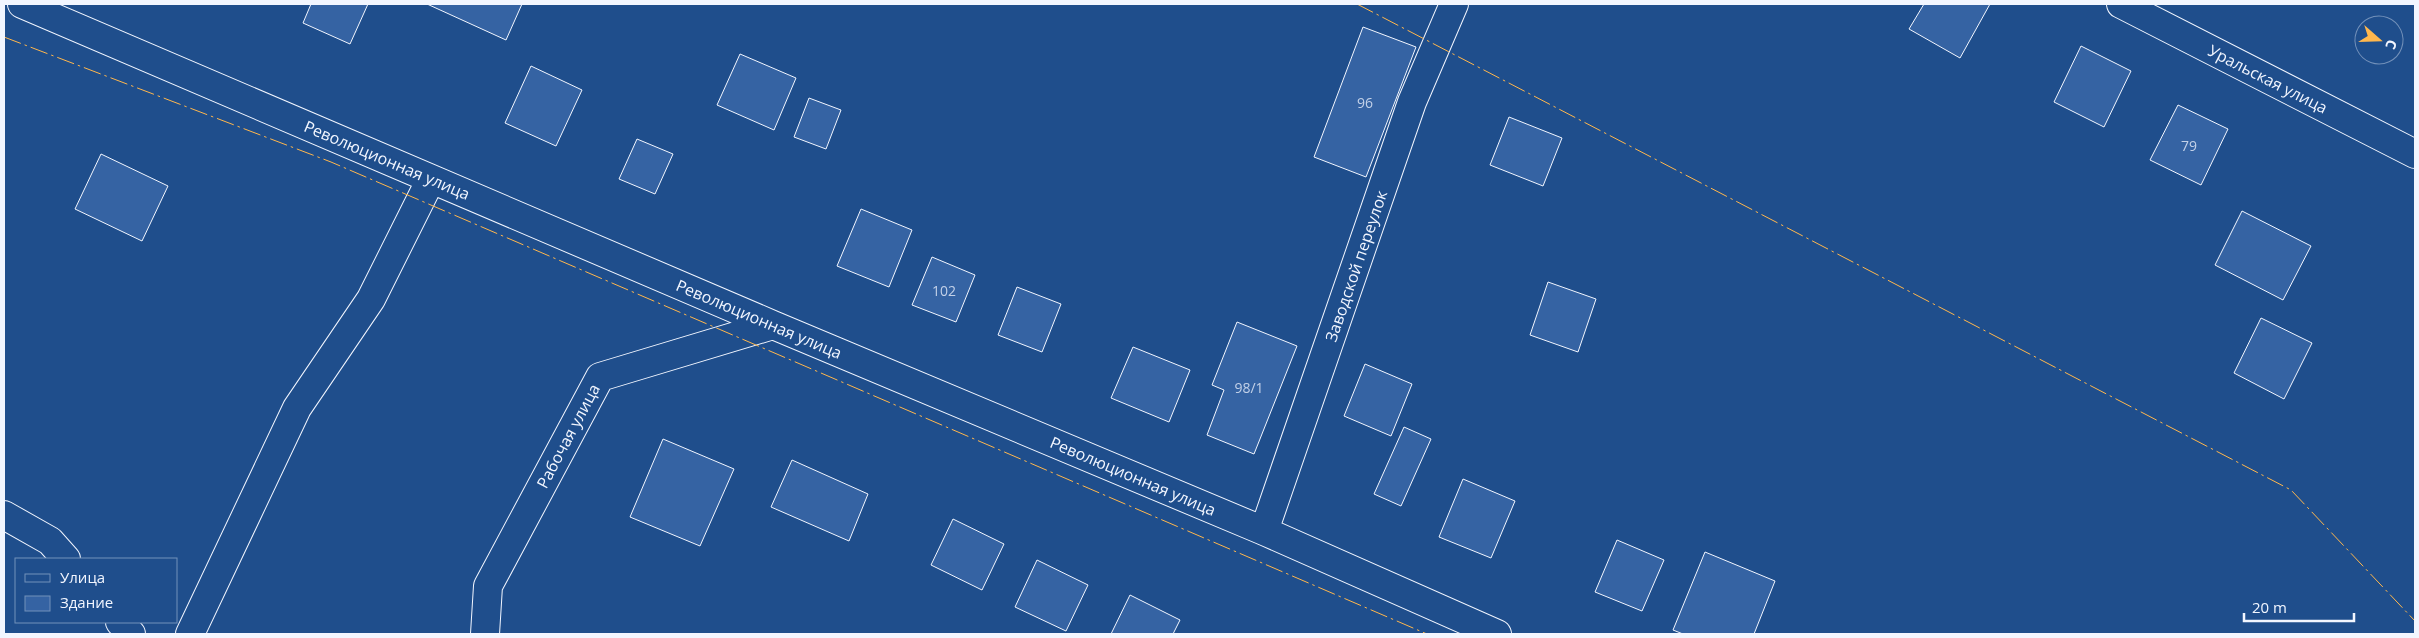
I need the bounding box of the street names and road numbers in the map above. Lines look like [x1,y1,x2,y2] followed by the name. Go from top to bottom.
[2205,39,2331,119] street label: Уральская улица
[301,115,473,205] street label: Революционная улица
[1320,187,1392,345] street label: Заводской переулок
[673,274,845,364] street label: Революционная улица
[531,380,605,492] street label: Рабочая улица
[1047,431,1219,521] street label: Революционная улица

